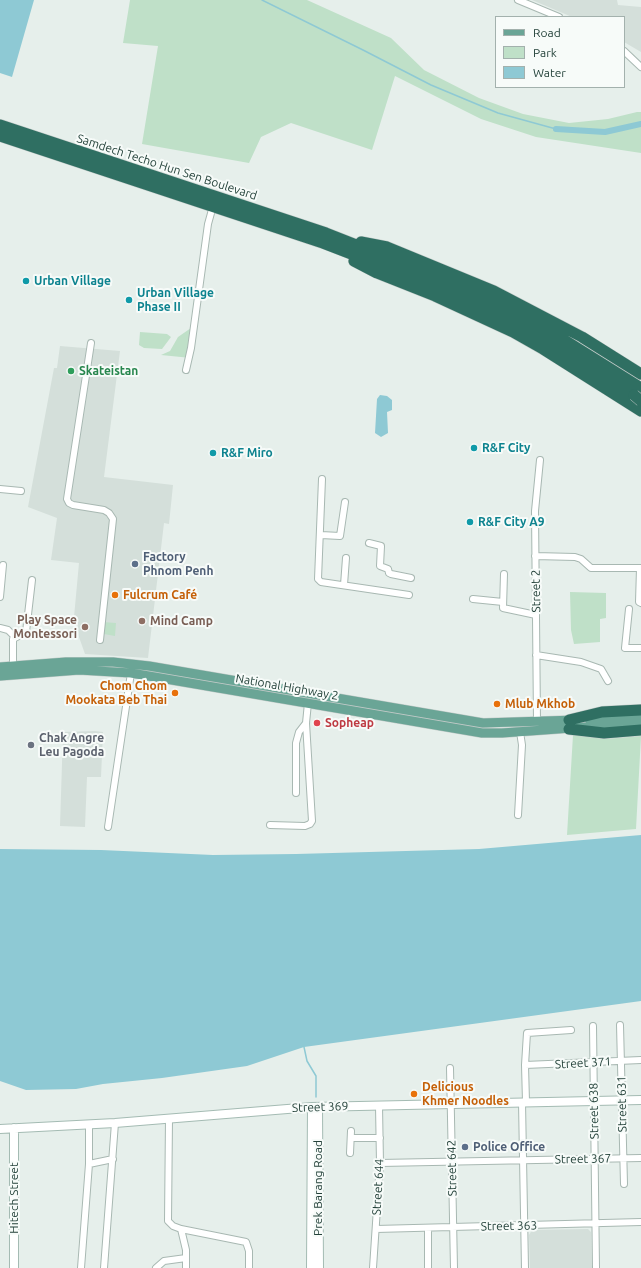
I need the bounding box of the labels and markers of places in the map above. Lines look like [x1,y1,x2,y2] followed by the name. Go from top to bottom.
[34,274,111,288] place label: Urban Village
[21,276,31,286] marker: Urban Village
[137,286,214,314] place label: Urban Village Phase II
[124,295,134,305] marker: Urban Village Phase II
[79,364,138,378] place label: Skateistan
[66,366,76,376] marker: Skateistan
[482,441,530,455] place label: R&F City
[469,443,479,453] marker: R&F City
[221,446,273,460] place label: R&F Miro
[208,448,218,458] marker: R&F Miro
[478,515,544,529] place label: R&F City A9
[465,517,475,527] marker: R&F City A9
[143,550,213,578] place label: Factory Phnom Penh
[130,559,140,569] marker: Factory Phnom Penh
[123,588,197,602] place label: Fulcrum Café
[110,590,120,600] marker: Fulcrum Café
[13,613,77,641] place label: Play Space Montessori
[150,614,213,628] place label: Mind Camp
[137,616,147,626] marker: Mind Camp
[80,622,90,632] marker: Play Space Montessori
[65,679,167,707] place label: Chom Chom Mookata Beb Thai
[170,688,180,698] marker: Chom Chom Mookata Beb Thai
[505,697,575,711] place label: Mlub Mkhob
[492,699,502,709] marker: Mlub Mkhob
[325,716,374,730] place label: Sopheap
[312,718,322,728] marker: Sopheap
[39,731,104,759] place label: Chak Angre Leu Pagoda
[26,740,36,750] marker: Chak Angre Leu Pagoda
[422,1080,509,1108] place label: Delicious Khmer Noodles
[409,1089,419,1099] marker: Delicious Khmer Noodles
[473,1140,545,1154] place label: Police Office
[460,1142,470,1152] marker: Police Office

